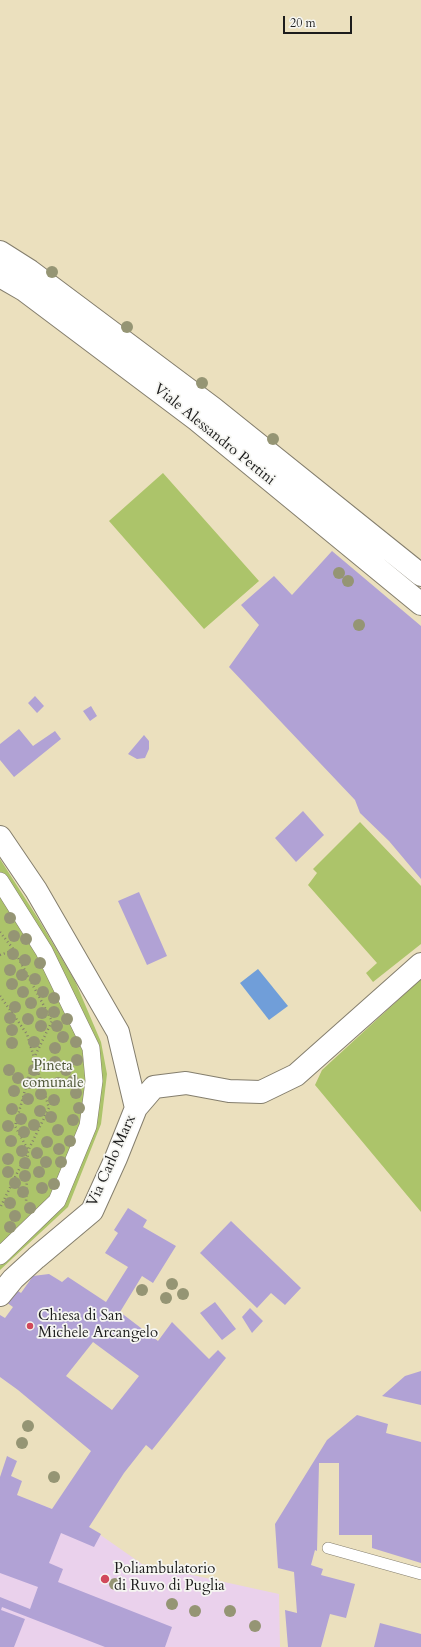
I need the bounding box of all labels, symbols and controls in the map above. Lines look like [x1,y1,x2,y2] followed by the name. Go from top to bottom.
[285,8,354,34] scale bar
[290,15,316,31] text: 20 m
[150,380,278,490] street label: Viale Alessandro Pertini
[22,1058,84,1093] park label: Pineta comunale
[84,1112,140,1210] street label: Via Carlo Marx
[38,1308,158,1343] place label: Chiesa di San Michele Arcangelo
[25,1321,35,1331] marker: Chiesa di San Michele Arcangelo
[114,1561,225,1596] place label: Poliambulatorio di Ruvo di Puglia
[99,1573,111,1585] marker: Poliambulatorio di Ruvo di Puglia

